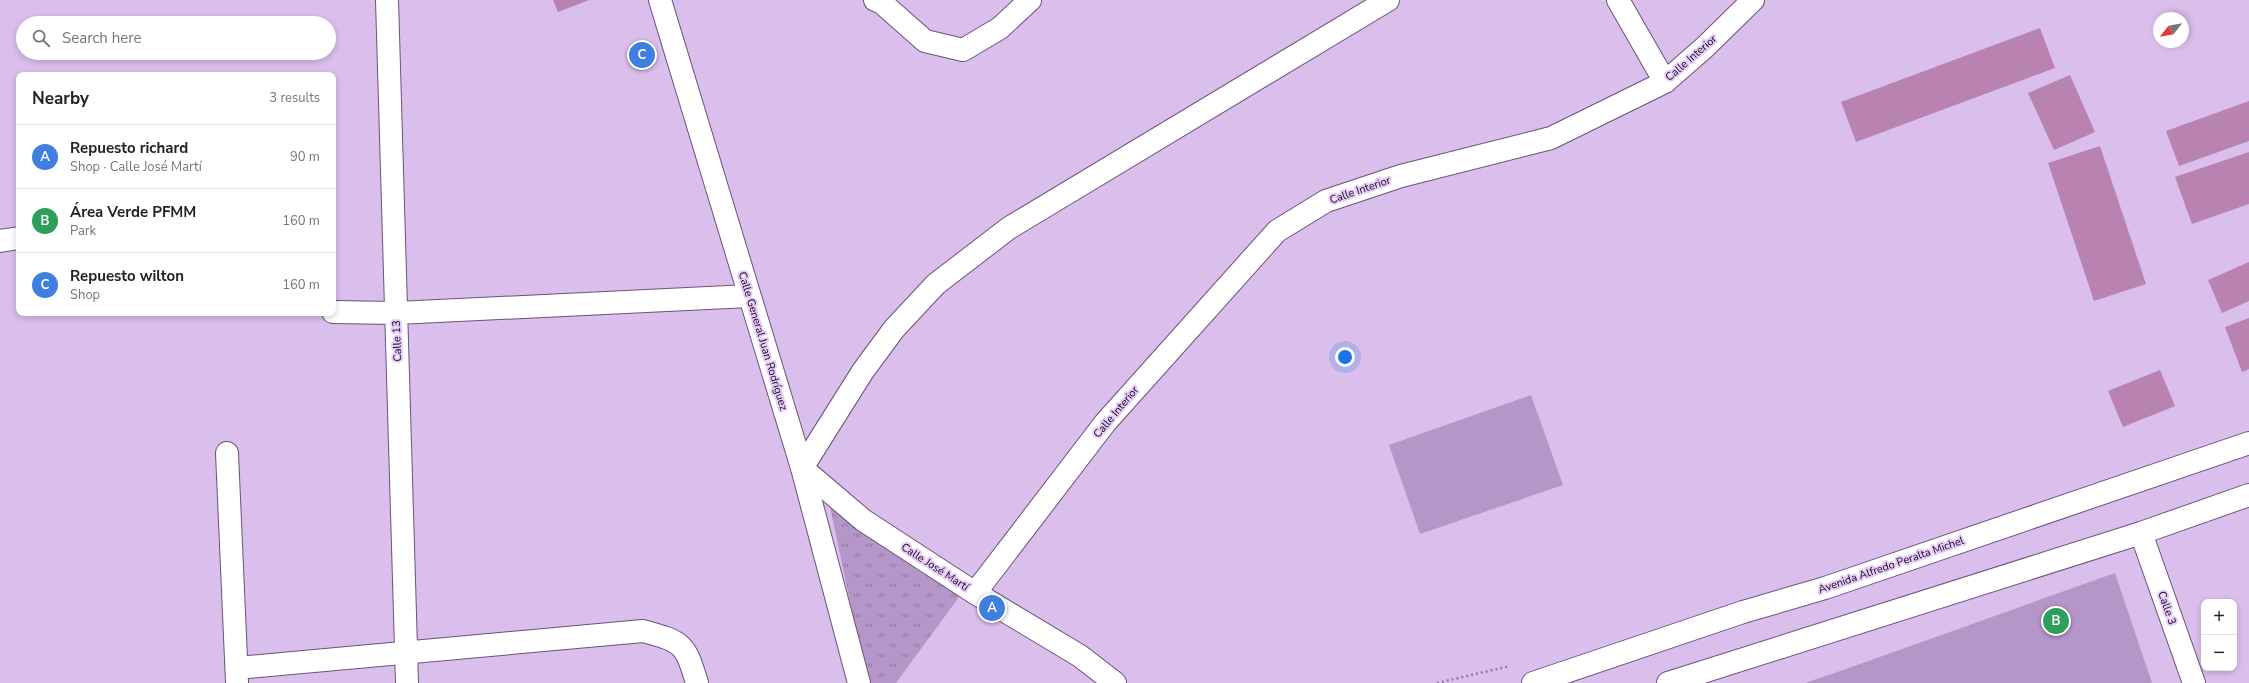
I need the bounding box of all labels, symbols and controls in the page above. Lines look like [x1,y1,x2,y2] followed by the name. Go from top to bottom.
[2153,12,2189,48] north arrow
[16,16,336,60] search box
[30,27,52,49] icon: search
[62,28,142,48] text: Search here
[1662,31,1720,84] street label: Calle Interior
[629,40,655,70] pin: C
[32,87,89,110] text: Nearby
[269,89,320,107] text: 3 results
[70,138,188,158] text: Repuesto richard
[40,148,50,166] text: A
[290,148,320,166] text: 90 m
[70,158,202,176] text: Shop · Calle José Martí
[1328,173,1392,207] street label: Calle Interior
[70,202,196,222] text: Área Verde PFMM
[41,212,49,230] text: B
[282,212,320,230] text: 160 m
[70,222,96,240] text: Park
[70,266,184,286] text: Repuesto wilton
[735,270,791,412] street label: Calle General Juan Rodríguez
[41,276,49,294] text: C
[282,276,320,294] text: 160 m
[70,286,100,304] text: Shop
[389,320,405,362] street label: Calle 13
[1335,347,1355,367] your location
[1090,383,1142,441] street label: Calle Interior
[1816,533,1967,597] street label: Avenida Alfredo Peralta Michel
[898,540,973,595] street label: Calle José Martí
[2154,589,2180,627] street label: Calle 3
[979,593,1005,623] pin: A
[2201,599,2237,671] map controls
[2201,599,2237,635] button: +
[2043,606,2069,636] pin: B
[2201,635,2237,671] button: −

